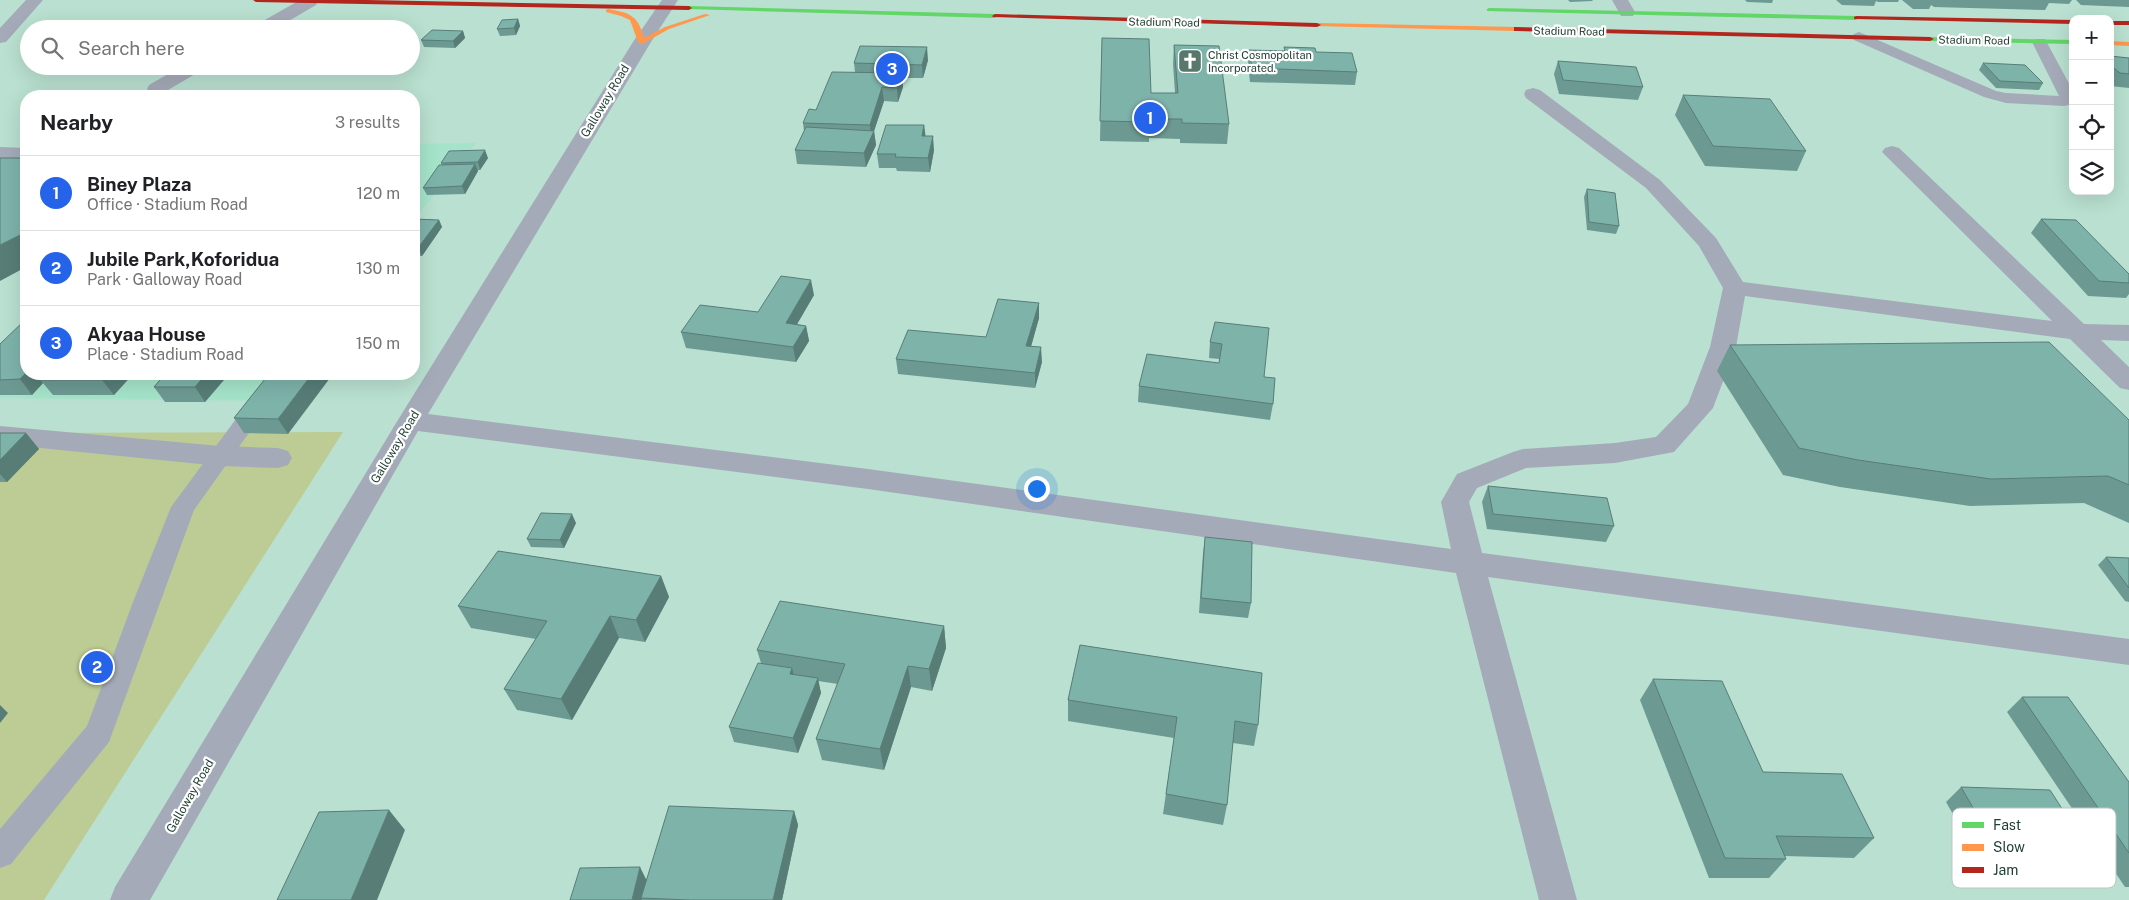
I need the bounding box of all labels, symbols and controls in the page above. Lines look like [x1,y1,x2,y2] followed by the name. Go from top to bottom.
[1128,15,1200,29] street label: Stadium Road
[2069,15,2114,195] map controls
[2069,15,2114,60] button: +
[20,20,420,75] search box
[1533,24,1605,38] street label: Stadium Road
[1938,33,2010,47] street label: Stadium Road
[38,34,66,62] icon: search
[78,37,185,59] text: Search here
[1177,48,1203,74] church icon: Christ Cosmopolitan Incorporated.
[1208,49,1312,74] place label: Christ Cosmopolitan Incorporated.
[876,50,908,88] pin: 3
[2069,60,2114,105] button: −
[578,62,632,140] street label: Galloway Road
[1134,99,1166,137] pin: 1
[2069,105,2114,150] button: locate
[40,110,113,135] text: Nearby
[335,113,400,132] text: 3 results
[2069,150,2114,195] button: layers
[87,173,192,195] text: Biney Plaza
[53,184,59,203] text: 1
[356,184,400,203] text: 120 m
[87,195,248,214] text: Office · Stadium Road
[87,248,279,270] text: Jubile Park,Koforidua
[51,259,61,278] text: 2
[356,259,400,278] text: 130 m
[87,270,242,289] text: Park · Galloway Road
[87,323,206,345] text: Akyaa House
[51,334,61,353] text: 3
[356,334,400,353] text: 150 m
[87,345,244,364] text: Place · Stadium Road
[368,408,422,486] street label: Galloway Road
[1024,476,1050,502] your location
[81,648,113,686] pin: 2
[163,757,217,835] street label: Galloway Road
[1952,808,2116,888] legend
[1993,817,2021,833] text: Fast
[1993,839,2025,855] text: Slow
[1993,862,2018,878] text: Jam

